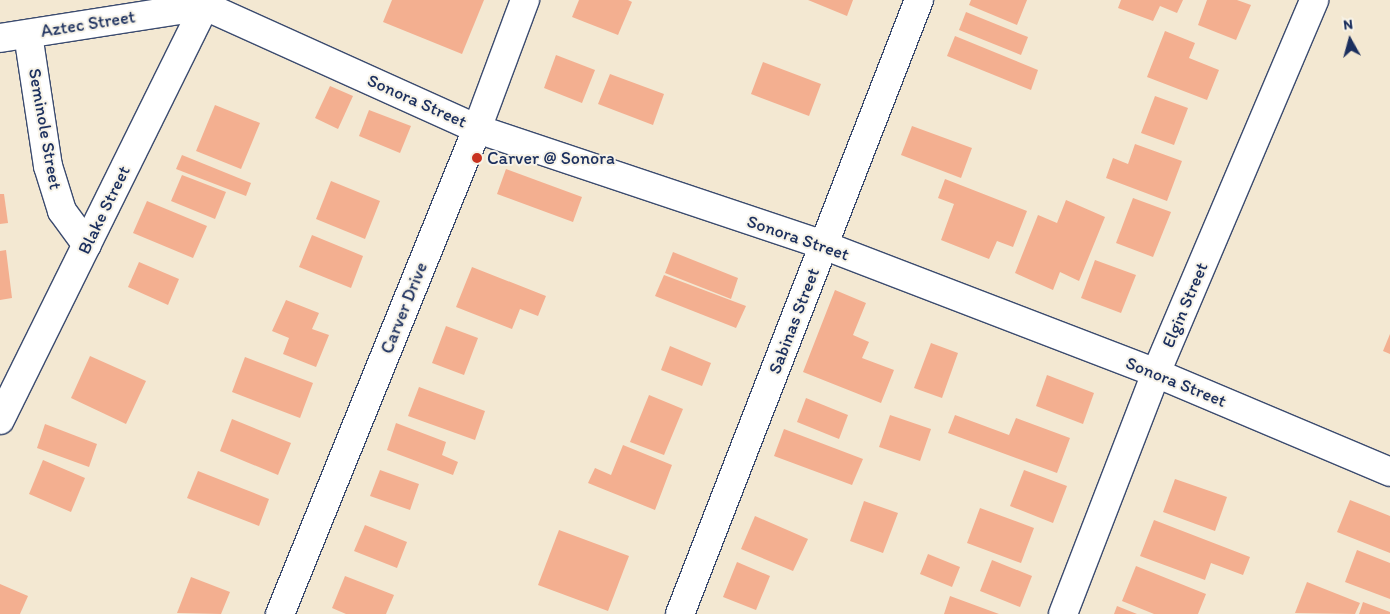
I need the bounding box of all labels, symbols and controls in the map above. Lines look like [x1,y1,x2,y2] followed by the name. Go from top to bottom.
[39,6,137,42] street label: Aztec Street
[1325,15,1375,65] north arrow
[1342,16,1354,34] text: N
[24,67,66,191] street label: Seminole Street
[364,69,470,133] street label: Sonora Street
[487,147,616,169] place label: Carver @ Sonora
[471,152,483,164] marker: Carver @ Sonora
[73,162,135,258] street label: Blake Street
[744,210,852,266] street label: Sonora Street
[376,259,432,357] street label: Carver Drive
[1157,259,1213,351] street label: Elgin Street
[764,265,824,377] street label: Sabinas Street
[1123,352,1229,412] street label: Sonora Street

